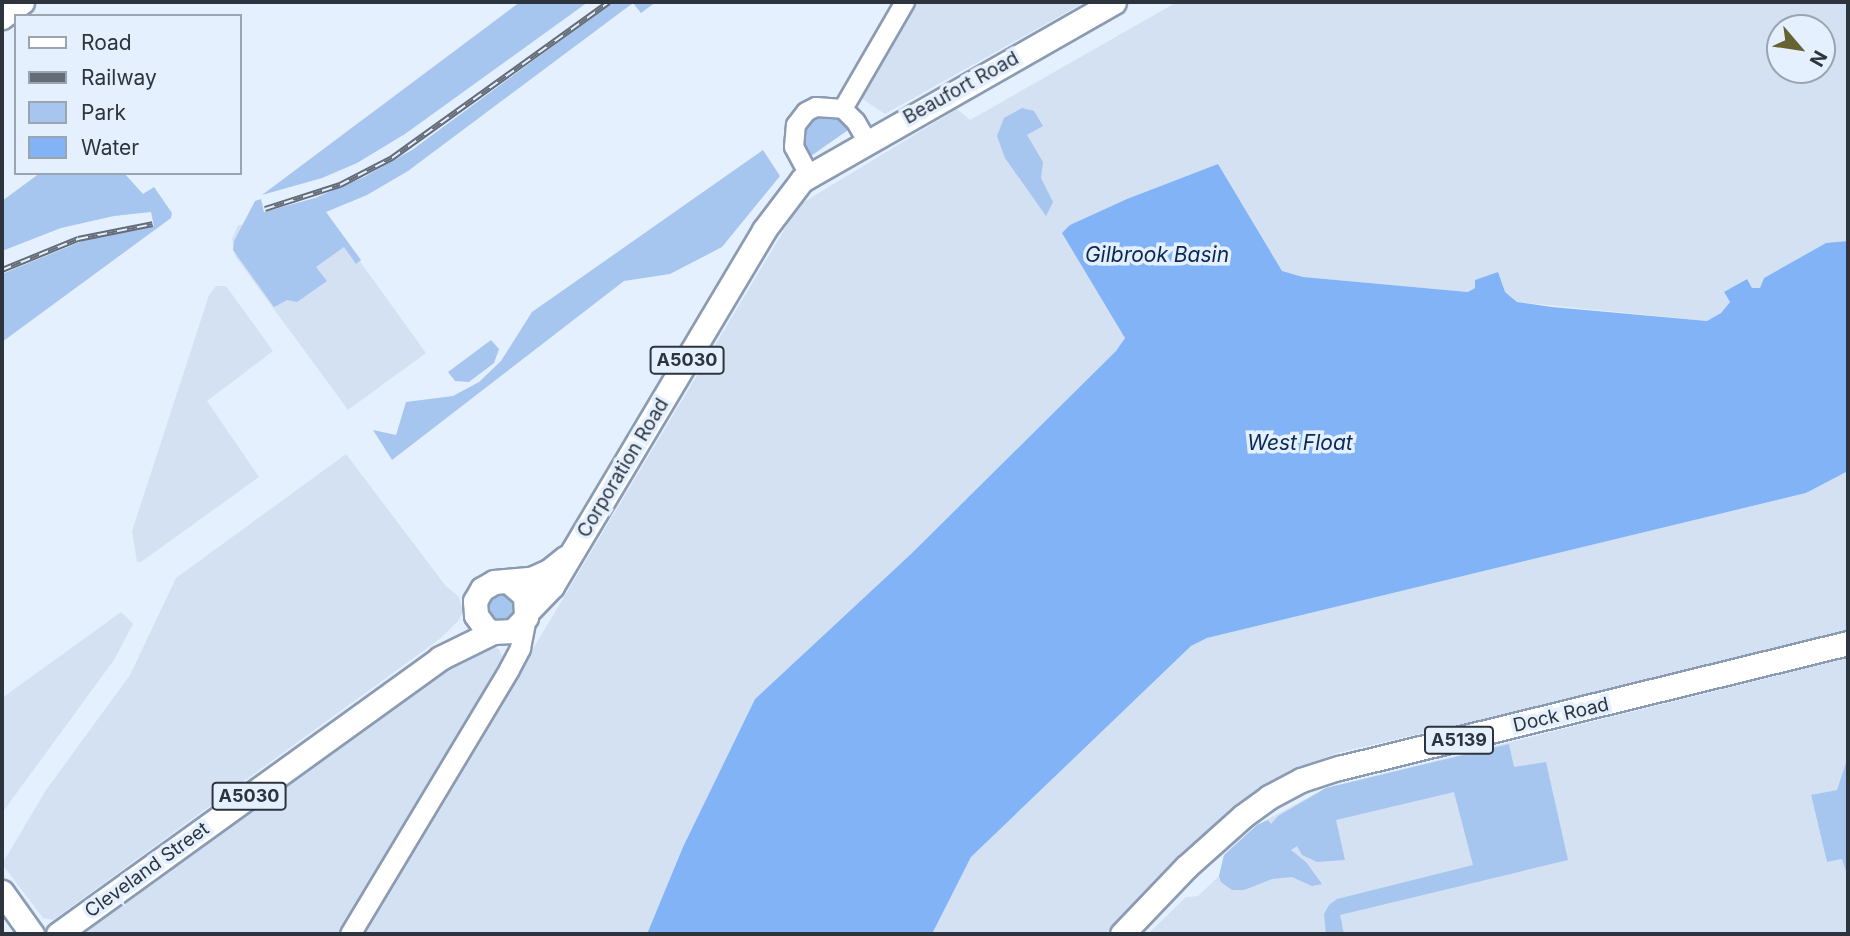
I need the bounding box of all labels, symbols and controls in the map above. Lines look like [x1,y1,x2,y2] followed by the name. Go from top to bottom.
[14,14,242,175] legend
[1766,14,1836,84] north arrow
[81,30,132,55] text: Road
[899,47,1023,129] street label: Beaufort Road
[1804,47,1832,70] text: N
[81,65,157,90] text: Railway
[81,100,126,125] text: Park
[81,135,139,160] text: Water
[1085,242,1229,268] water label: Gilbrook Basin
[648,346,726,374] road number: A5030
[572,394,674,542] street label: Corporation Road
[1247,430,1353,456] water label: West Float
[1511,693,1611,737] street label: Dock Road
[1422,726,1496,754] road number: A5139
[210,782,288,810] road number: A5030
[81,817,213,923] street label: Cleveland Street

